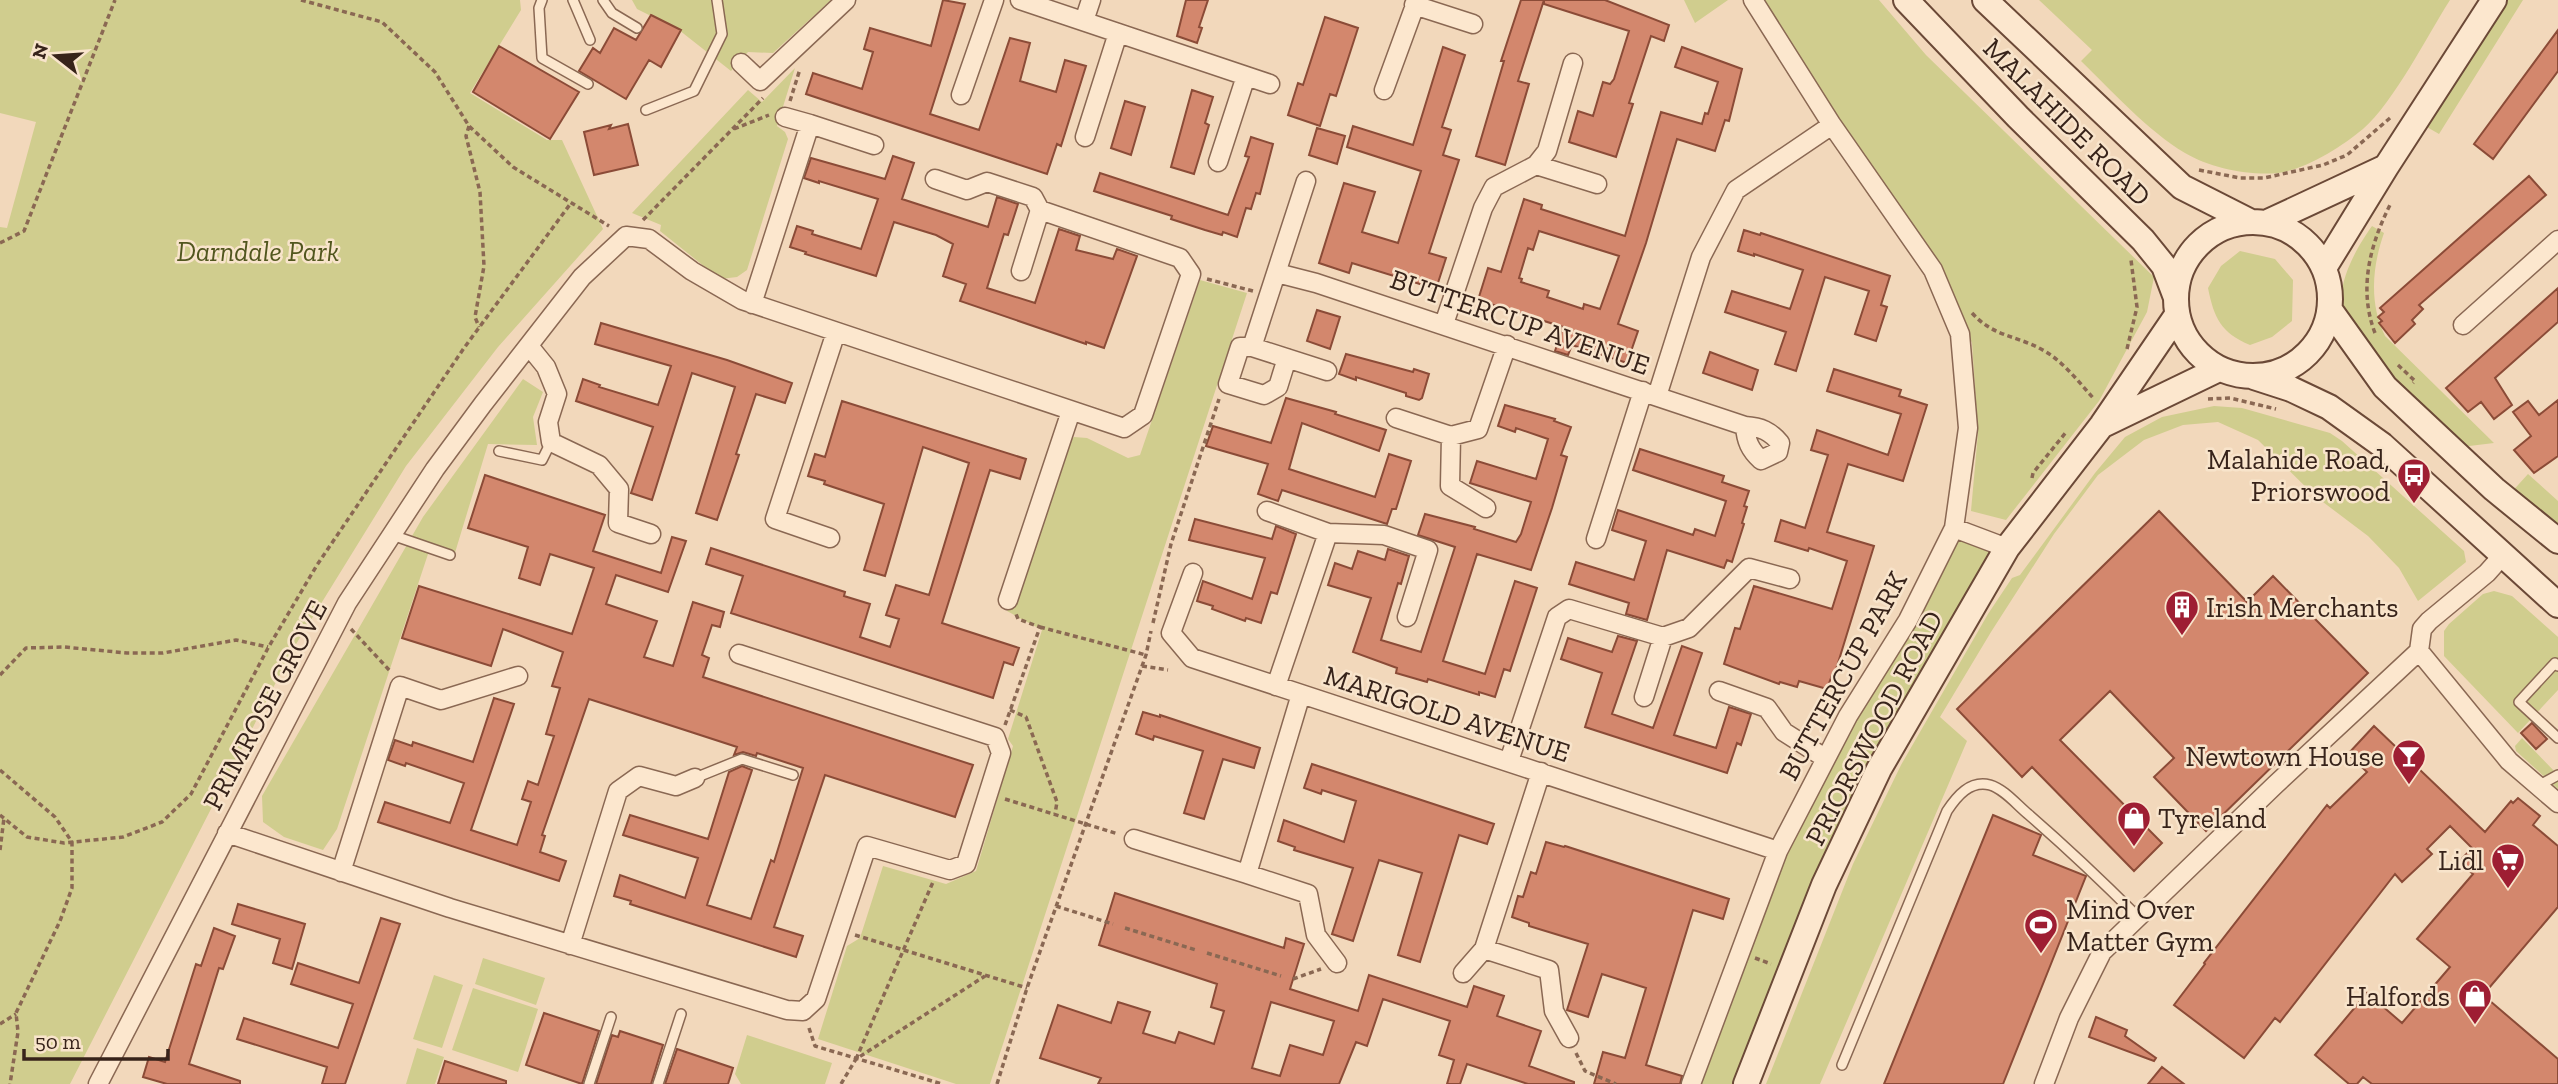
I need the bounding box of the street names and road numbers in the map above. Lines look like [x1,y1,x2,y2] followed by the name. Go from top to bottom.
[1976,31,2158,213] street label: MALAHIDE ROAD
[1386,262,1654,382] street label: BUTTERCUP AVENUE
[1772,566,1914,786] street label: BUTTERCUP PARK
[196,594,334,816] street label: PRIMROSE GROVE
[1798,605,1950,851] street label: PRIORSWOOD ROAD
[1320,659,1574,769] street label: MARIGOLD AVENUE

